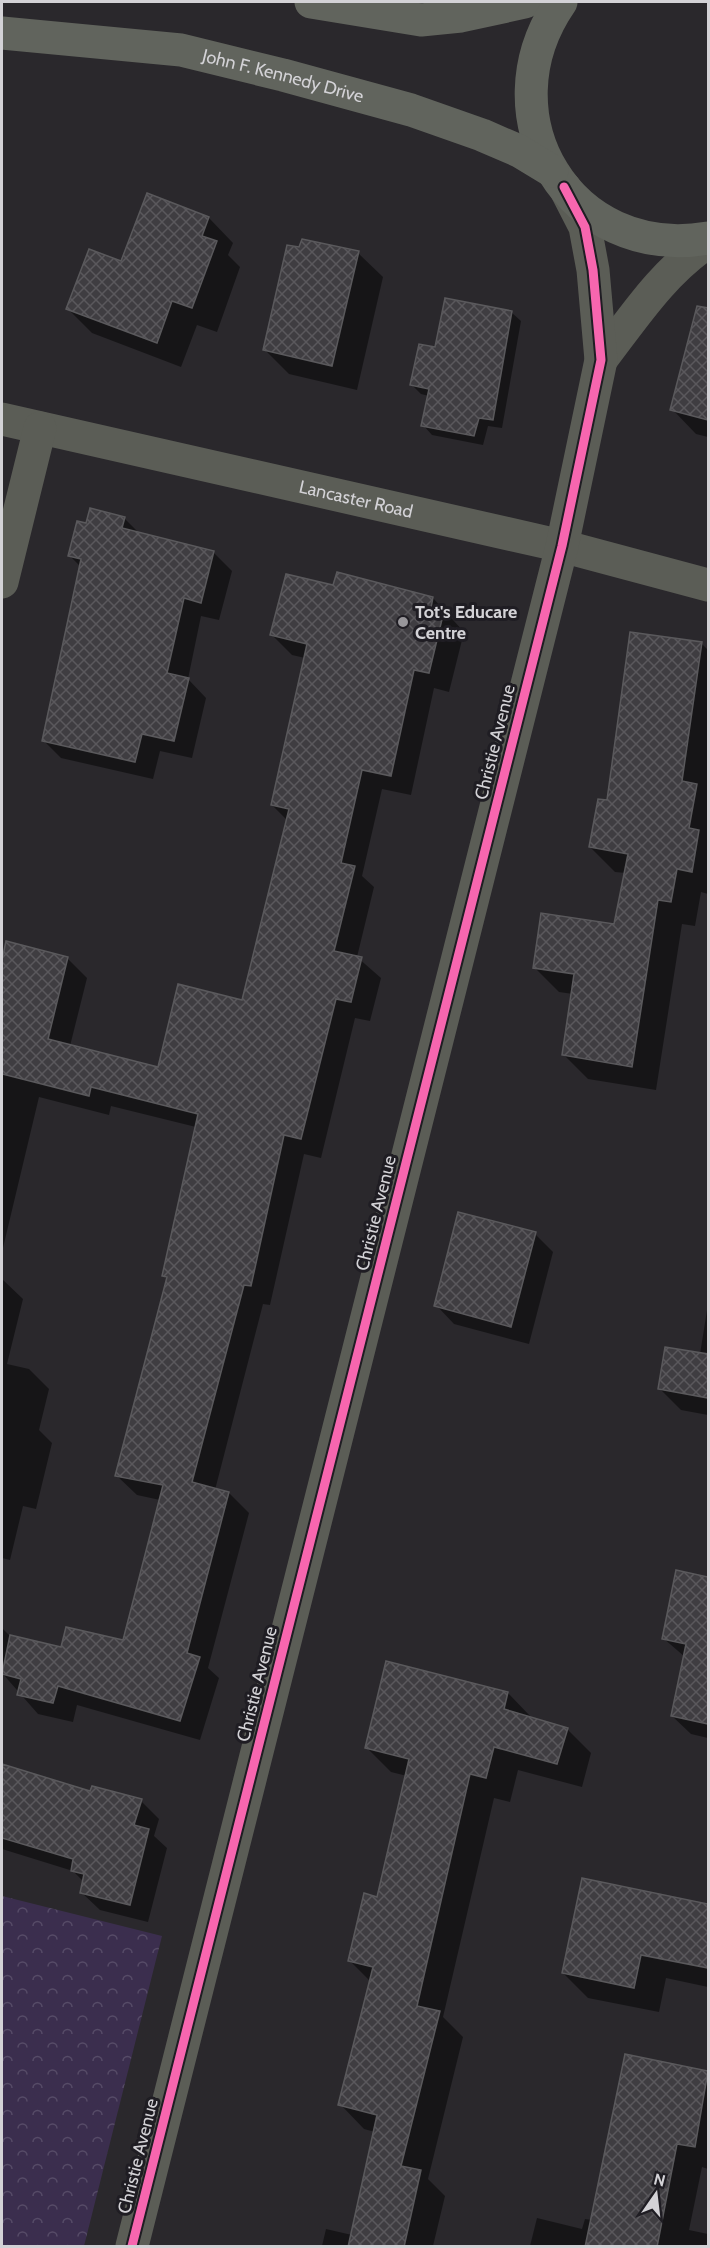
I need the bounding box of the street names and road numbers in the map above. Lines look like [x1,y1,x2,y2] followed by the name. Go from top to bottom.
[199,44,366,108] street label: John F. Kennedy Drive
[297,476,415,523] street label: Lancaster Road
[470,682,520,802] street label: Christie Avenue
[351,1153,401,1273] street label: Christie Avenue
[232,1624,282,1744] street label: Christie Avenue
[113,2096,163,2216] street label: Christie Avenue

